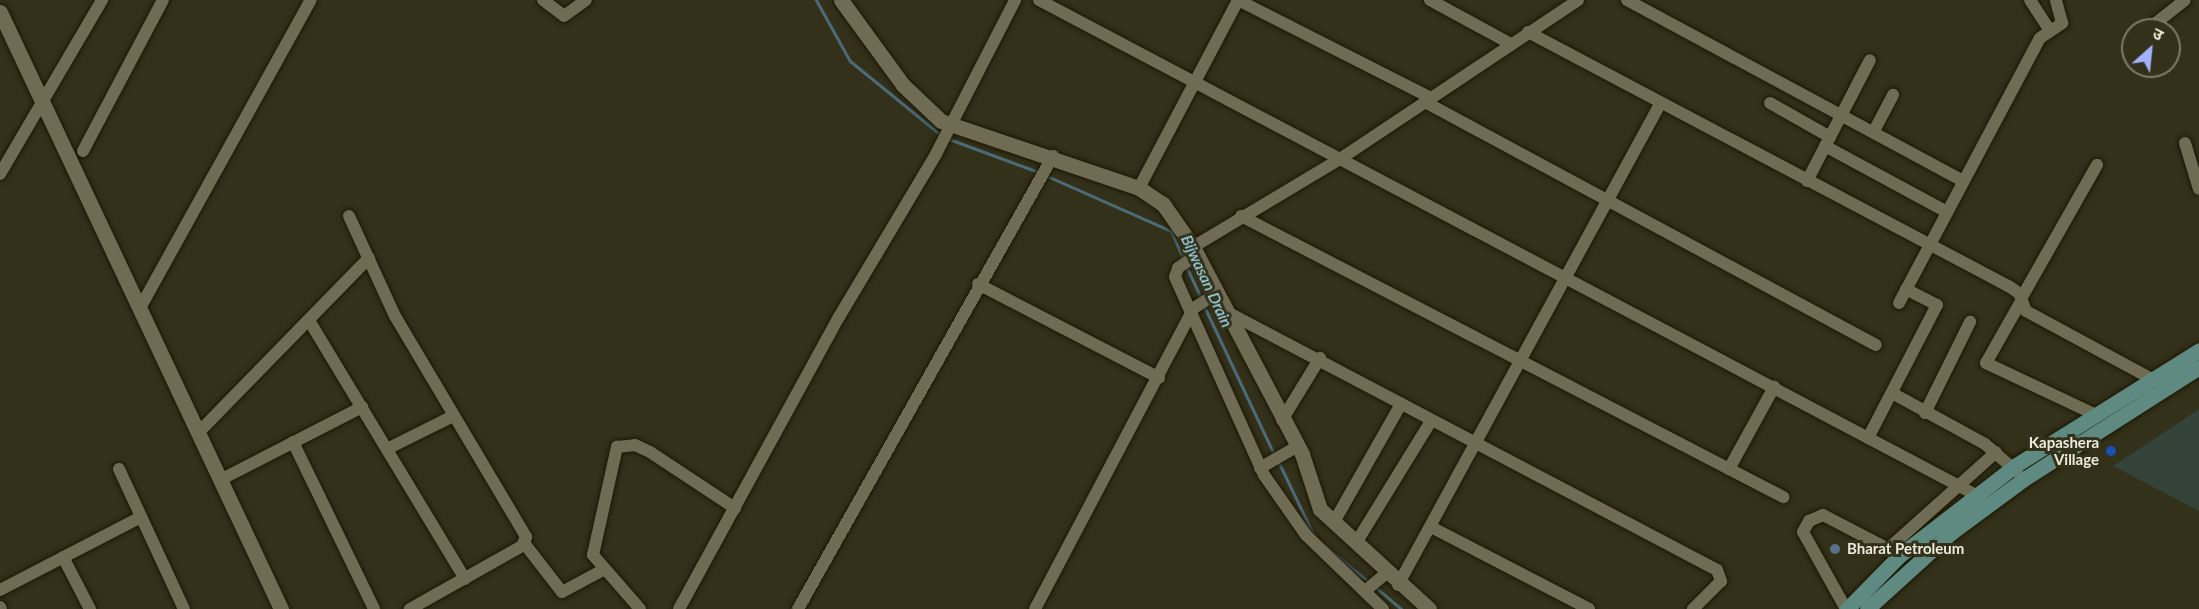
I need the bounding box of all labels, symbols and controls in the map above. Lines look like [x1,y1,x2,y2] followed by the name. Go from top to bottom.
[2121,18,2181,78] north arrow
[2150,23,2167,44] text: उ
[1177,232,1237,330] water label: Bijwasan Drain
[2029,433,2099,468] place label: Kapashera Village
[2104,444,2118,458] marker: Kapashera Village
[1847,540,1964,558] place label: Bharat Petroleum
[1828,542,1842,556] marker: Bharat Petroleum

